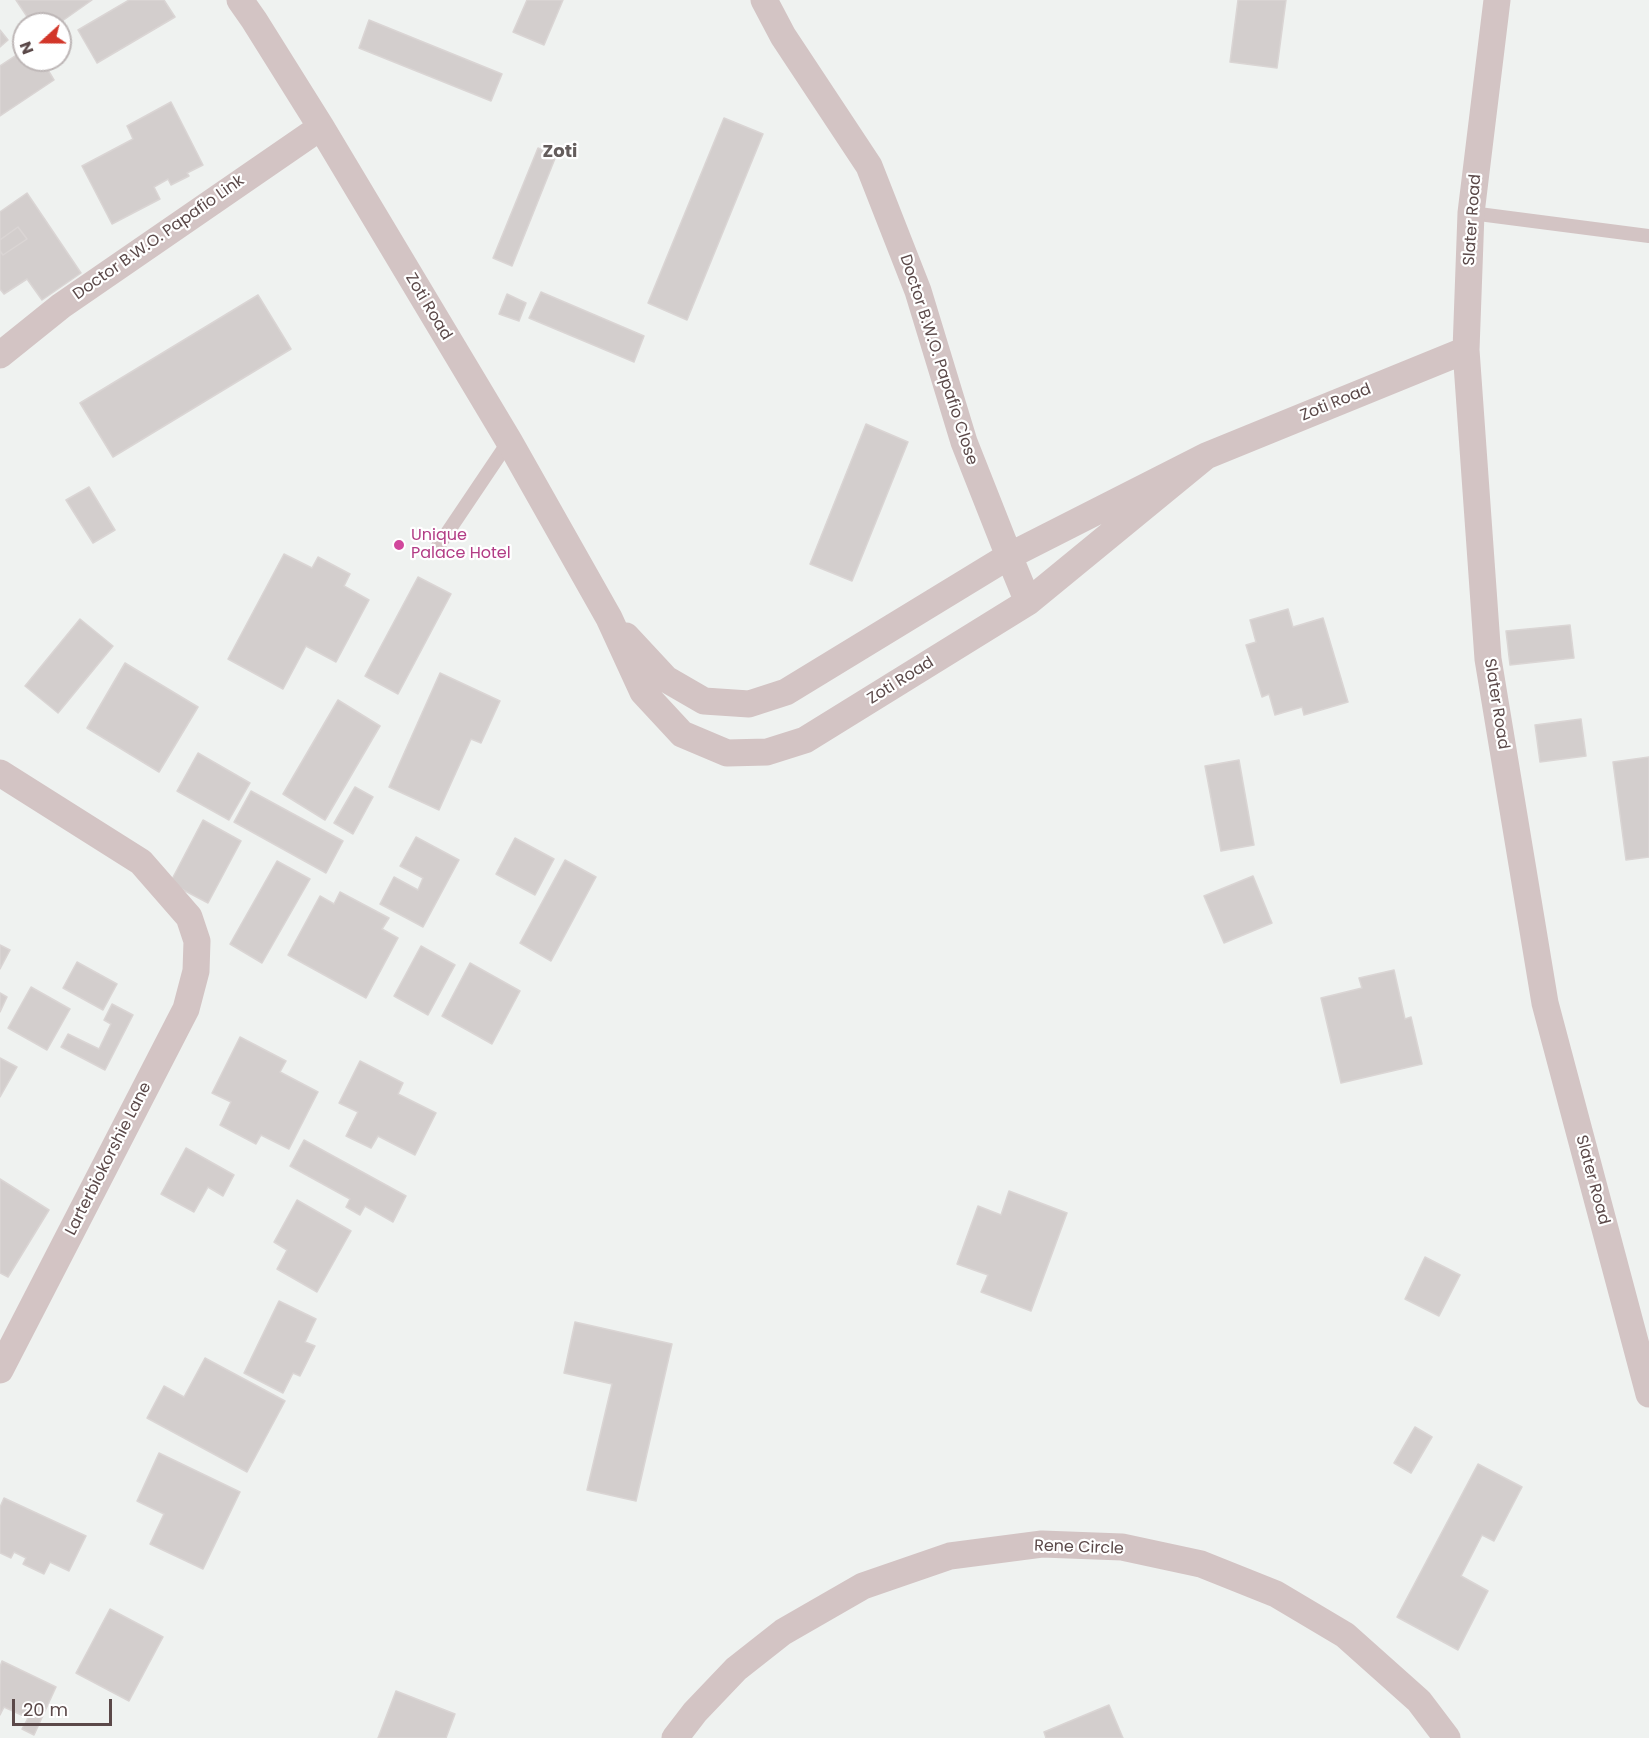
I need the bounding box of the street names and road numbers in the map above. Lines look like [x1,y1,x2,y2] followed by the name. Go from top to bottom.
[70,171,248,305] street label: Doctor B.W.O. Papafio Link
[1460,174,1486,266] street label: Slater Road
[895,252,981,468] street label: Doctor B.W.O. Papafio Close
[401,270,455,344] street label: Zoti Road
[1298,380,1374,426] street label: Zoti Road
[864,653,938,709] street label: Zoti Road
[1479,657,1513,751] street label: Slater Road
[62,1079,156,1239] street label: Larterbiokorshie Lane
[1571,1133,1613,1227] street label: Slater Road
[1034,1537,1124,1559] street label: Rene Circle

